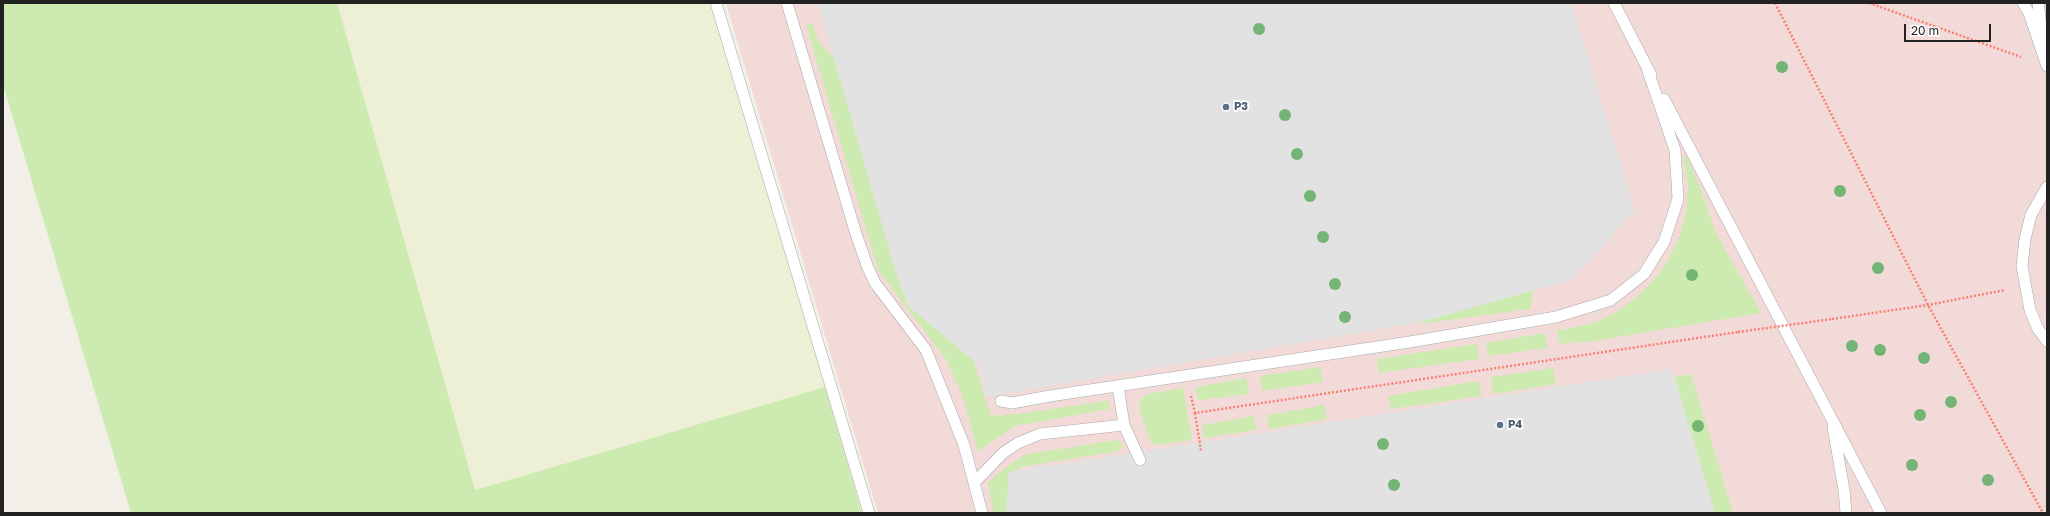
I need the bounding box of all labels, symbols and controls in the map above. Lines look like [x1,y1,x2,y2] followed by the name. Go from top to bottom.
[1906,16,1993,42] scale bar
[1911,23,1939,38] text: 20 m
[1234,100,1248,114] place label: P3
[1221,102,1231,112] marker: P3
[1508,418,1522,432] place label: P4
[1495,420,1505,430] marker: P4

